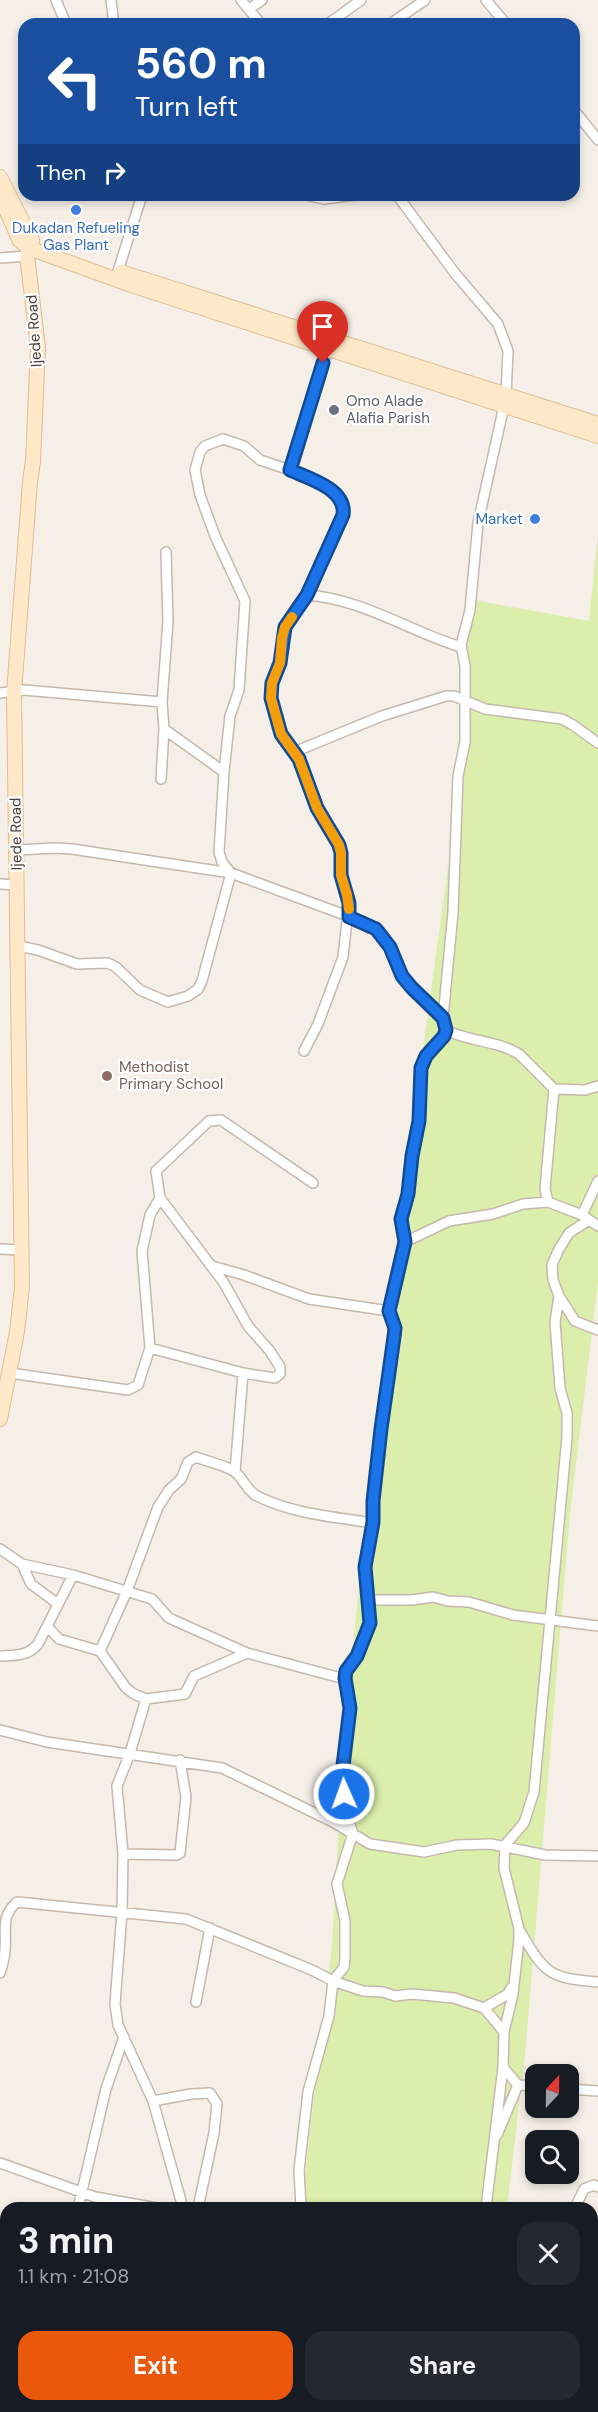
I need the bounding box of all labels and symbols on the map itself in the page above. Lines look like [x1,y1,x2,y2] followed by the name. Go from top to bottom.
[69,203,83,217] marker: Dukadan Refueling Gas Plant
[12,218,140,255] place label: Dukadan Refueling Gas Plant
[21,294,47,368] street label: Ijede Road
[297,301,348,363] pin
[346,391,430,428] place label: Omo Alade Alafia Parish
[327,403,341,417] marker: Omo Alade Alafia Parish
[476,509,523,529] place label: Market
[528,512,542,526] marker: Market
[5,798,27,870] street label: Ijede Road
[119,1057,223,1094] place label: Methodist Primary School
[100,1069,114,1083] marker: Methodist Primary School
[312,1762,376,1826] position arrow
[525,2064,579,2118] north arrow

